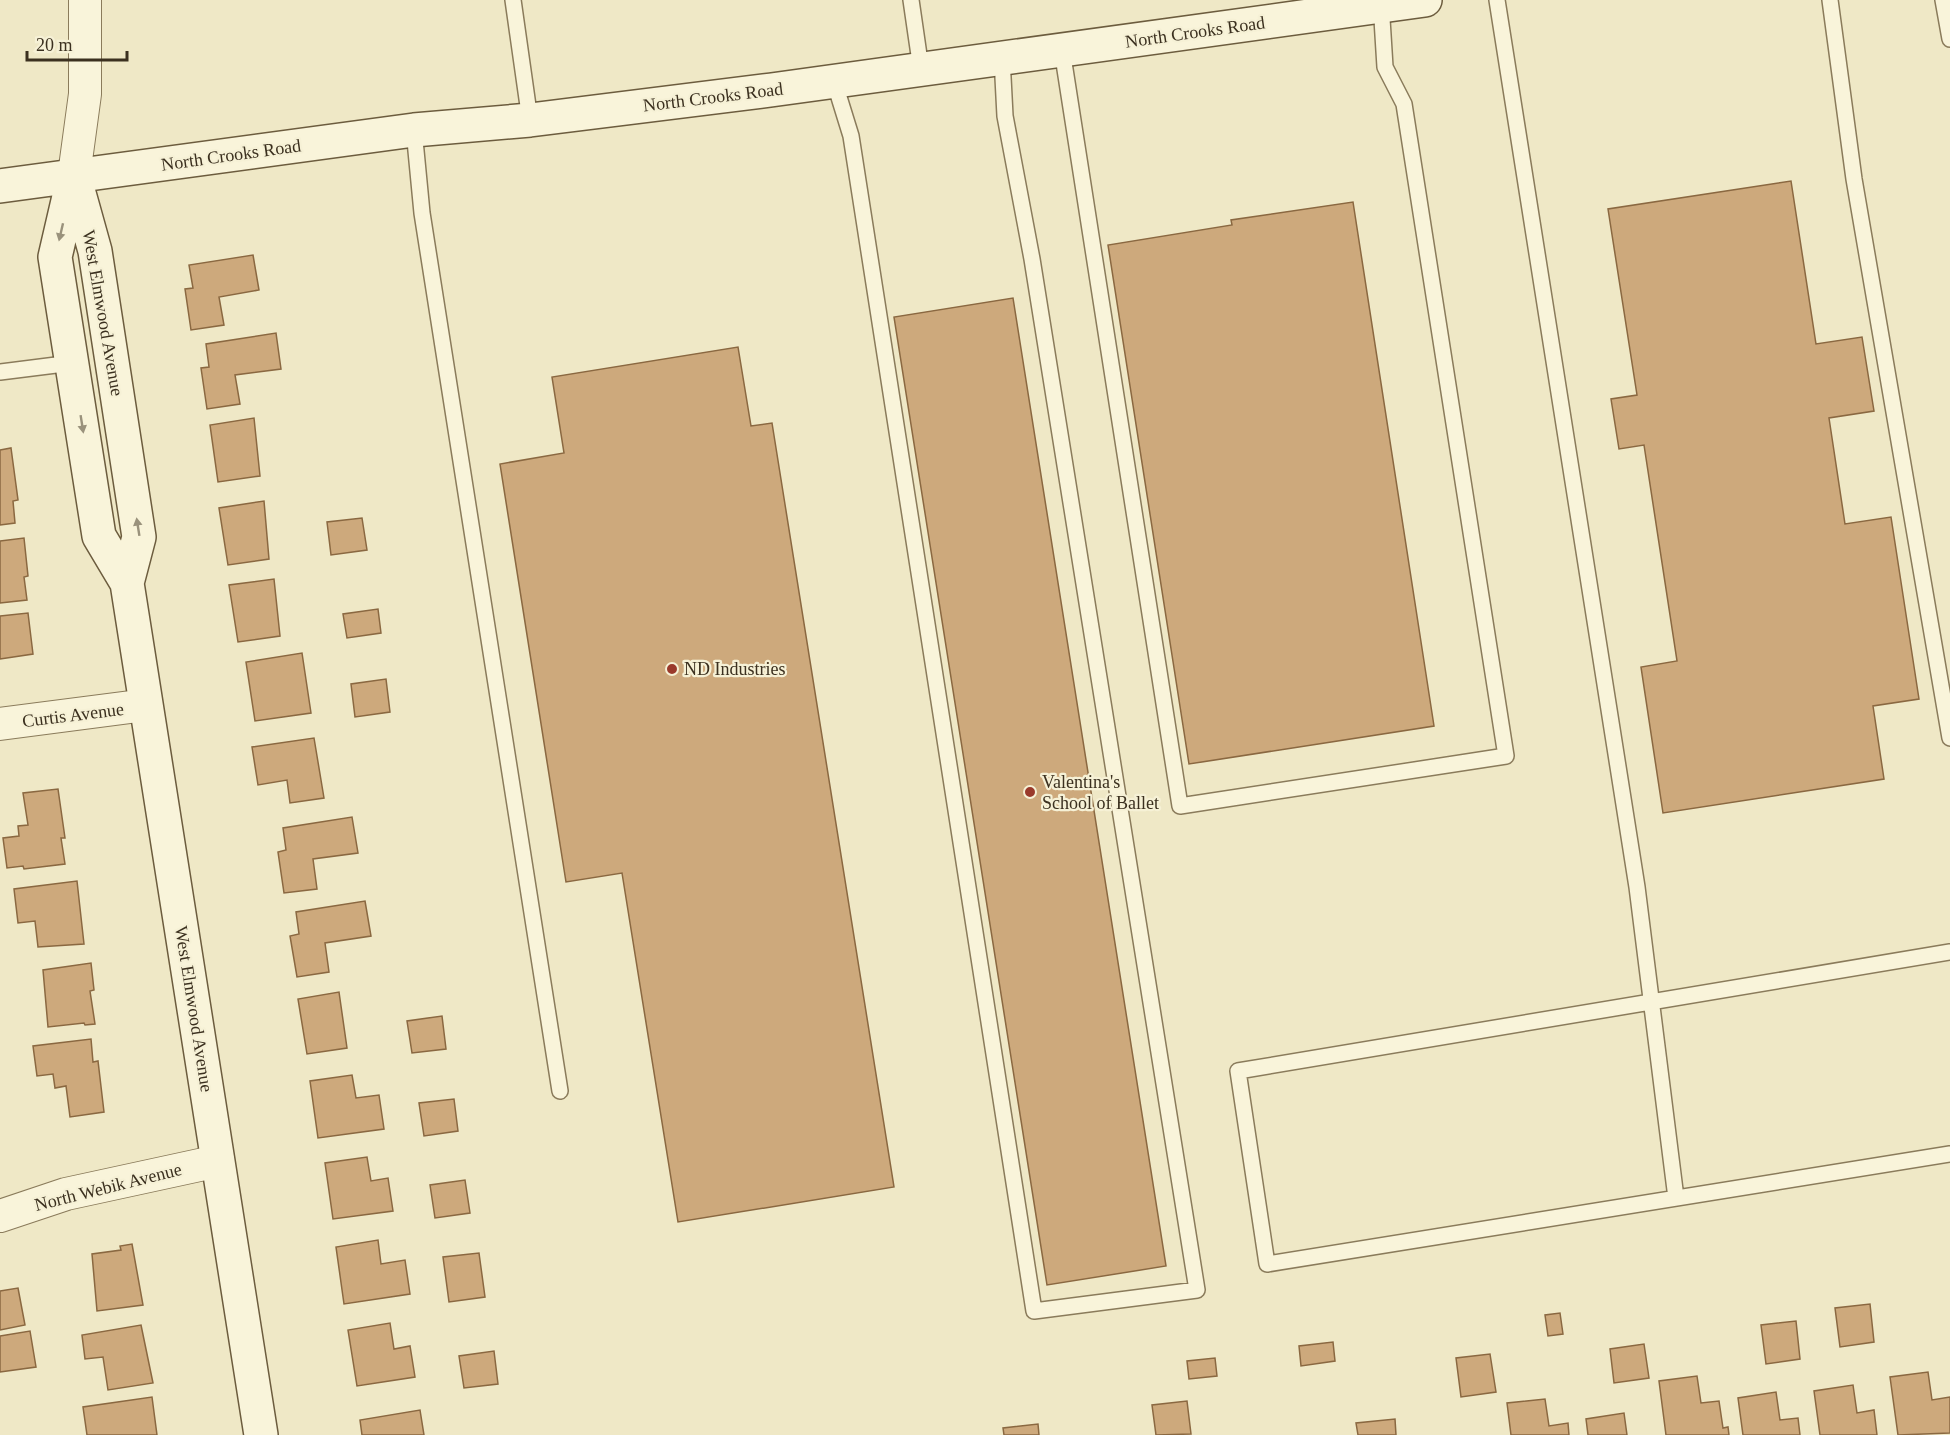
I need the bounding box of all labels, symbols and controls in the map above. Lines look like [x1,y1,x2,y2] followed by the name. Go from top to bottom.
[1124,12,1266,52] street label: North Crooks Road
[27,24,128,62] scale bar
[36,35,73,55] text: 20 m
[642,78,784,116] street label: North Crooks Road
[160,135,302,175] street label: North Crooks Road
[56,223,65,242] one-way arrow
[79,228,127,398] street label: West Elmwood Avenue
[77,415,86,434] one-way arrow
[133,517,142,536] one-way arrow
[684,659,786,679] place label: ND Industries
[665,662,679,676] marker: ND Industries
[21,699,125,731] street label: Curtis Avenue
[1042,772,1159,813] place label: Valentina's School of Ballet
[1023,785,1037,799] marker: Valentina's School of Ballet
[171,924,217,1094] street label: West Elmwood Avenue
[32,1159,184,1215] street label: North Webik Avenue

